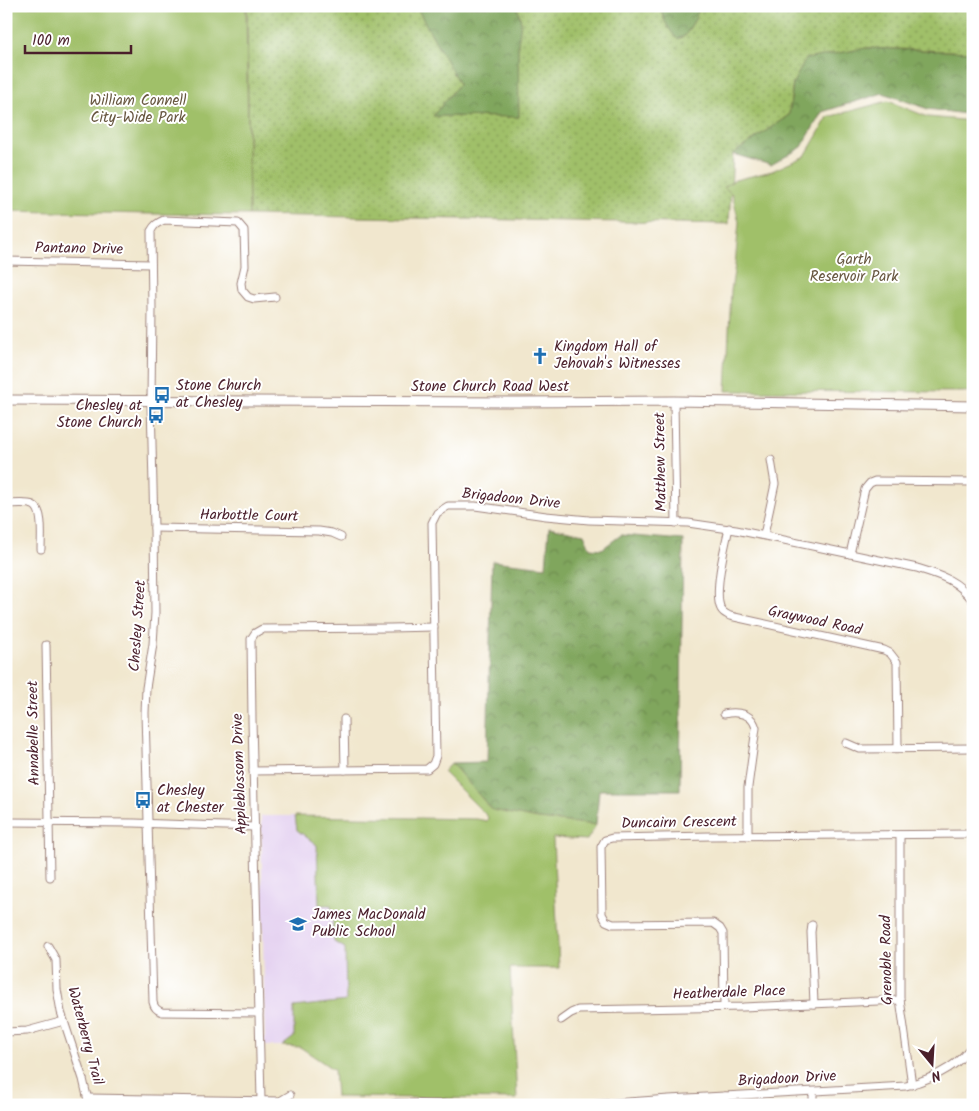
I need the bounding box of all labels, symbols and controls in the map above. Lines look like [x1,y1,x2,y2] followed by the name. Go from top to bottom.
[25,22,131,54] scale bar
[32,29,70,53] text: 100 m
[89,89,187,130] park label: William Connell City-Wide Park
[35,236,124,262] street label: Pantano Drive
[810,248,899,289] park label: Garth Reservoir Park
[554,335,681,376] place label: Kingdom Hall of Jehovah's Witnesses
[530,346,550,366] church icon: Kingdom Hall of Jehovah's Witnesses
[176,374,261,415] place label: Stone Church at Chesley
[411,375,569,399] street label: Stone Church Road West
[152,385,172,405] bus stop icon: Stone Church at Chesley
[57,394,142,435] place label: Chesley at Stone Church
[146,405,166,425] bus stop icon: Chesley at Stone Church
[648,412,674,512] street label: Matthew Street
[461,482,562,516] street label: Brigadoon Drive
[200,503,299,529] street label: Harbottle Court
[123,579,153,673] street label: Chesley Street
[766,599,865,643] street label: Graywood Road
[21,680,47,786] street label: Annabelle Street
[226,713,254,835] street label: Appleblossom Drive
[157,779,225,820] place label: Chesley at Chester
[133,790,153,810] bus stop icon: Chesley at Chester
[621,810,737,836] street label: Duncairn Crescent
[312,903,426,944] place label: James MacDonald Public School
[288,914,308,934] school or university icon: James MacDonald Public School
[874,914,900,1005] street label: Grenoble Road
[672,979,786,1007] street label: Heatherdale Place
[60,984,110,1088] street label: Waterberry Trail
[906,1038,956,1088] north arrow
[737,1064,837,1094] street label: Brigadoon Drive
[928,1064,943,1087] text: N

